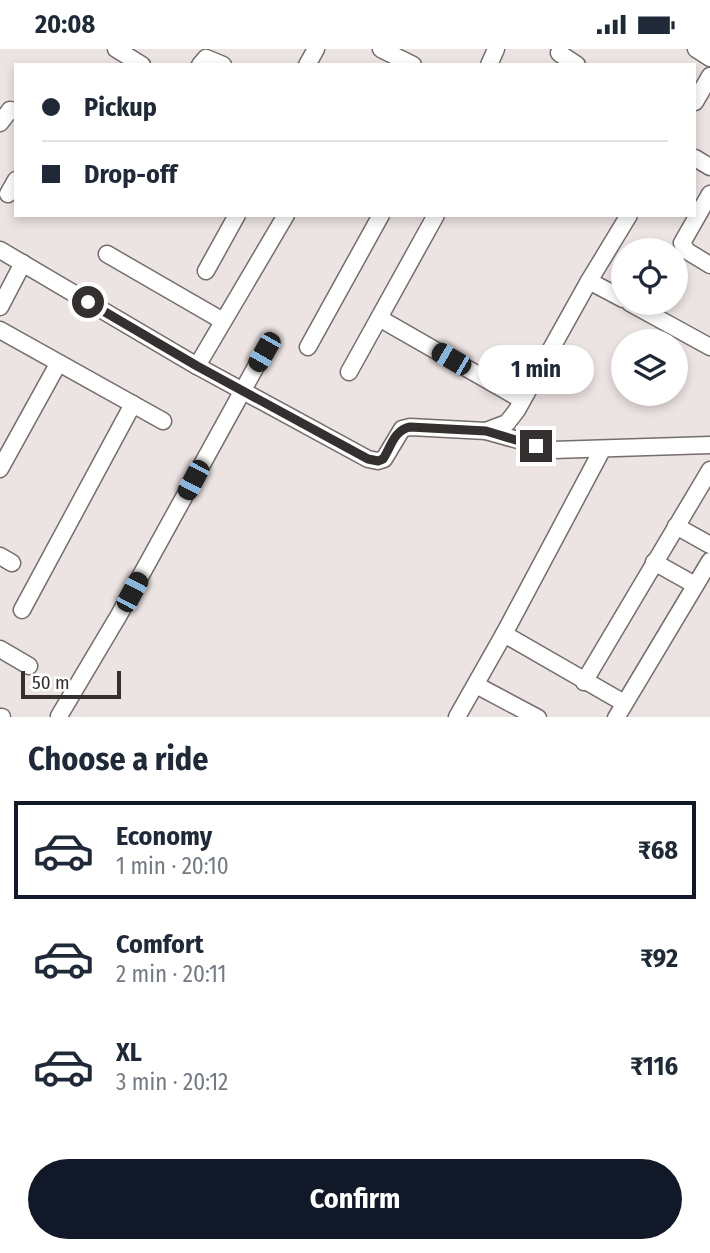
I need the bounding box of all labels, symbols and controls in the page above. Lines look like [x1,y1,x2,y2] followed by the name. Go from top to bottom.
[35,9,95,40] text: 20:08
[84,92,157,123] text: Pickup
[84,159,177,190] text: Drop-off
[611,238,688,406] map controls
[611,238,688,315] button: locate
[72,286,104,318] route start
[245,329,284,375] car
[611,329,688,406] button: layers
[428,339,475,379] car
[478,345,594,393] callout: 1 min
[511,355,561,383] text: 1 min
[520,430,552,462] route end
[174,457,213,503] car
[113,569,152,615] car
[21,669,121,700] scale bar
[32,671,70,694] text: 50 m
[28,740,209,778] text: Choose a ride
[32,819,95,882] icon: car
[116,821,212,852] text: Economy
[638,835,678,866] text: ₹68
[116,852,229,880] text: 1 min · 20:10
[32,927,95,990] icon: car
[116,929,204,960] text: Comfort
[640,943,678,974] text: ₹92
[116,960,227,988] text: 2 min · 20:11
[32,1035,95,1098] icon: car
[116,1037,142,1068] text: XL
[630,1051,678,1082] text: ₹116
[116,1068,228,1096] text: 3 min · 20:12
[28,1159,682,1239] button: Confirm

